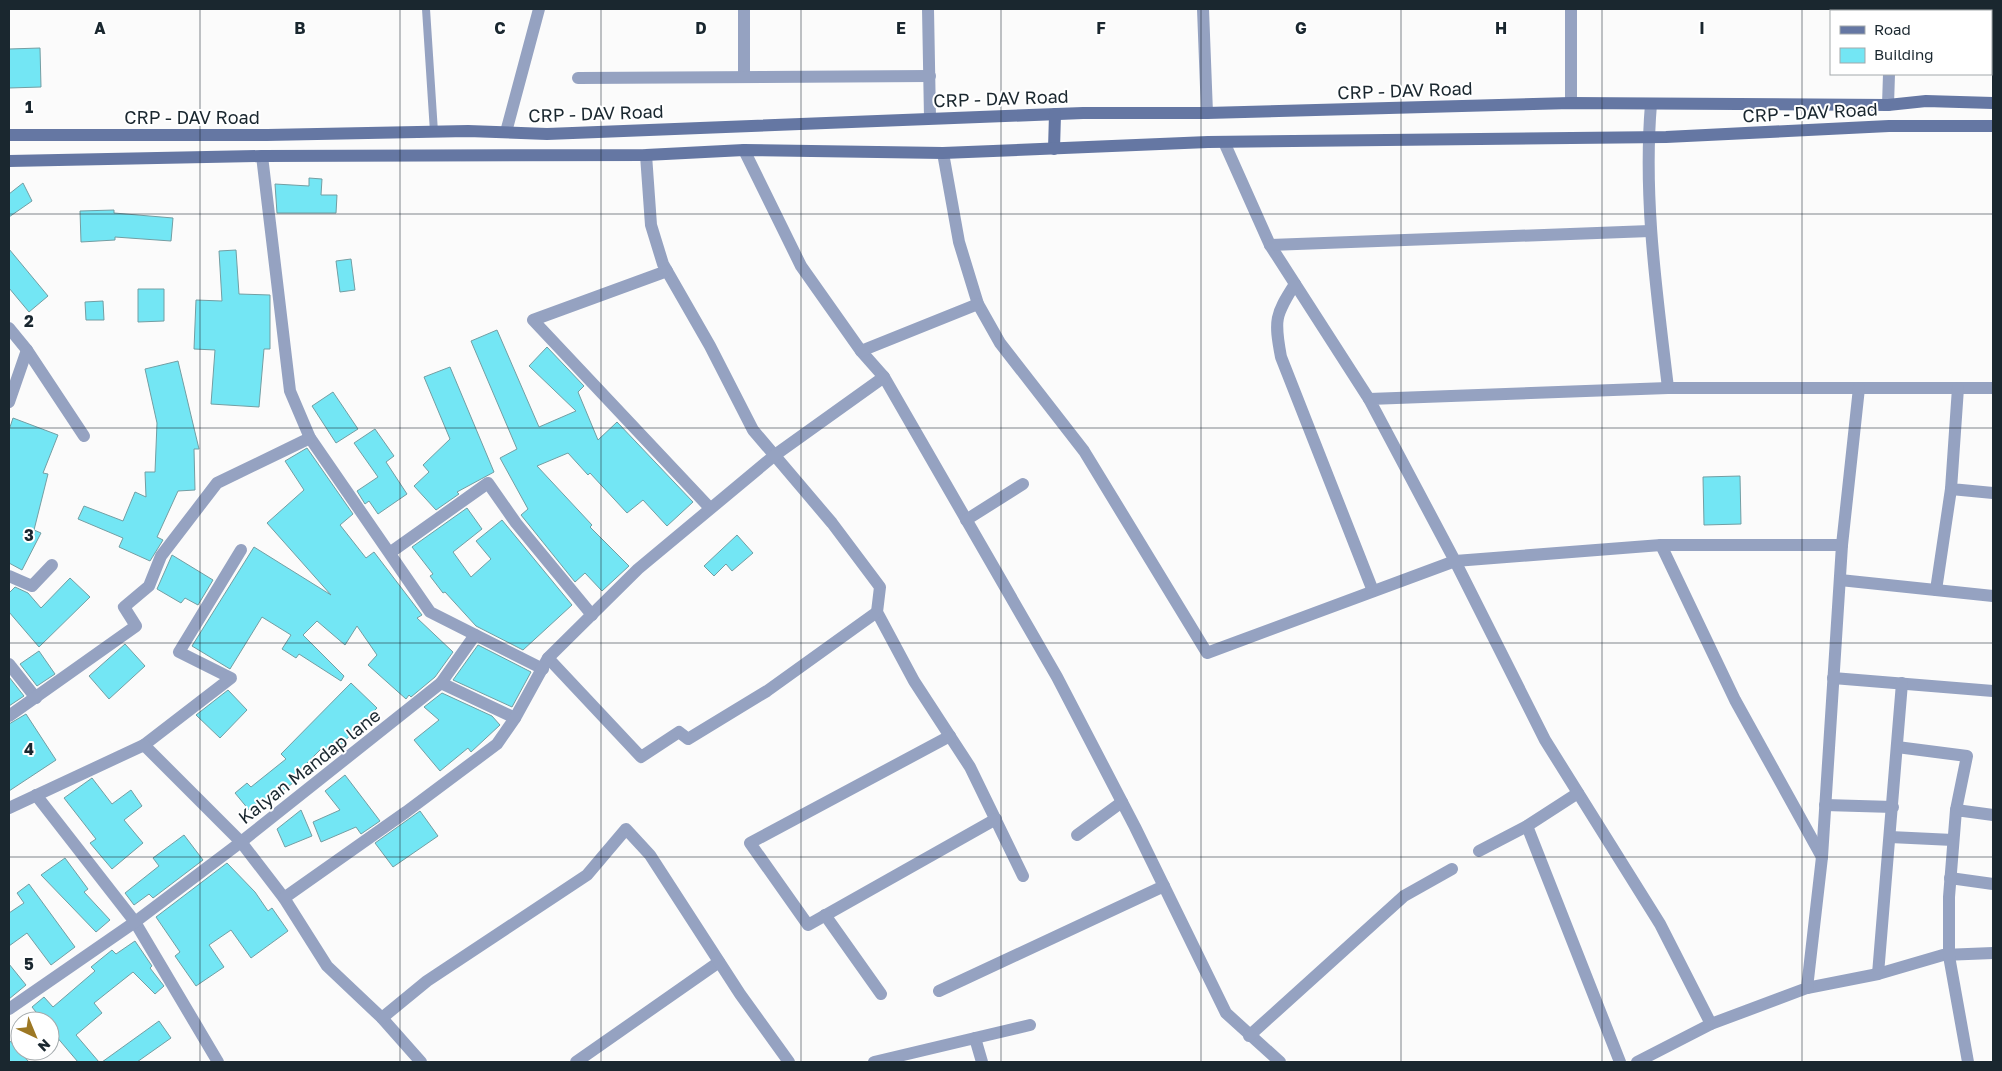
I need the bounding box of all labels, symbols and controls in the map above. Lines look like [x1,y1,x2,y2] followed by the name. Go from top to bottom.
[1830,10,1992,75] legend
[94,18,106,38] text: A
[294,18,306,38] text: B
[494,18,506,38] text: C
[695,18,707,38] text: D
[896,18,906,38] text: E
[1096,18,1106,38] text: F
[1295,18,1307,38] text: G
[1495,18,1507,38] text: H
[1699,18,1705,38] text: I
[1874,20,1911,38] text: Road
[1874,45,1934,63] text: Building
[1337,77,1473,103] street label: CRP - DAV Road
[933,85,1069,111] street label: CRP - DAV Road
[25,97,33,117] text: 1
[1742,97,1878,127] street label: CRP - DAV Road
[528,100,664,126] street label: CRP - DAV Road
[124,106,260,128] street label: CRP - DAV Road
[24,311,34,331] text: 2
[24,525,34,545] text: 3
[234,704,384,828] street label: Kalyan Mandap lane
[24,739,34,759] text: 4
[24,954,34,974] text: 5
[10,1011,60,1061] north arrow
[35,1036,54,1056] text: N

